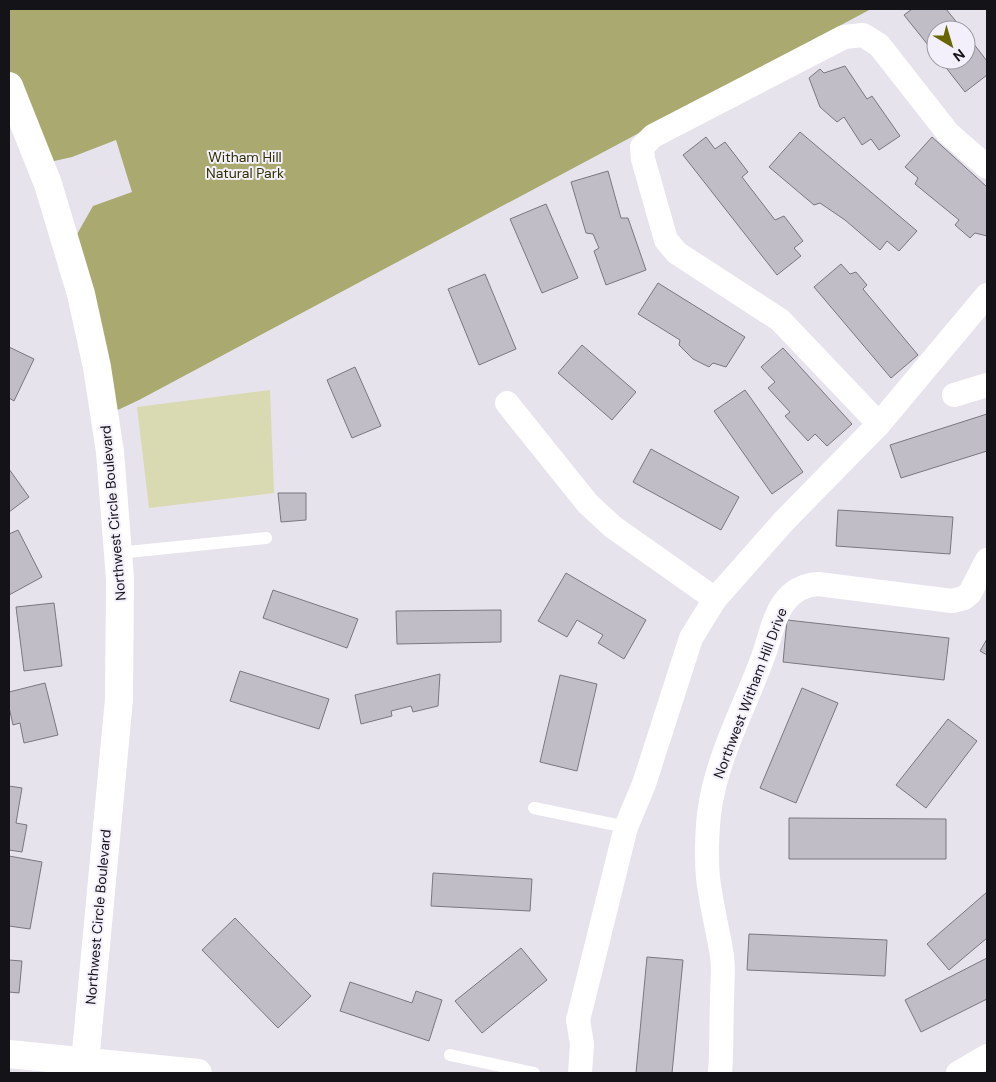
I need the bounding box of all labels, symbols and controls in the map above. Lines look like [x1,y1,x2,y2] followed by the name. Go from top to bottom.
[926,20,976,70] north arrow
[949,45,969,65] text: N
[206,148,284,182] park label: Witham Hill Natural Park
[96,425,130,601] street label: Northwest Circle Boulevard
[709,605,791,781] street label: Northwest Witham Hill Drive
[81,829,115,1005] street label: Northwest Circle Boulevard

